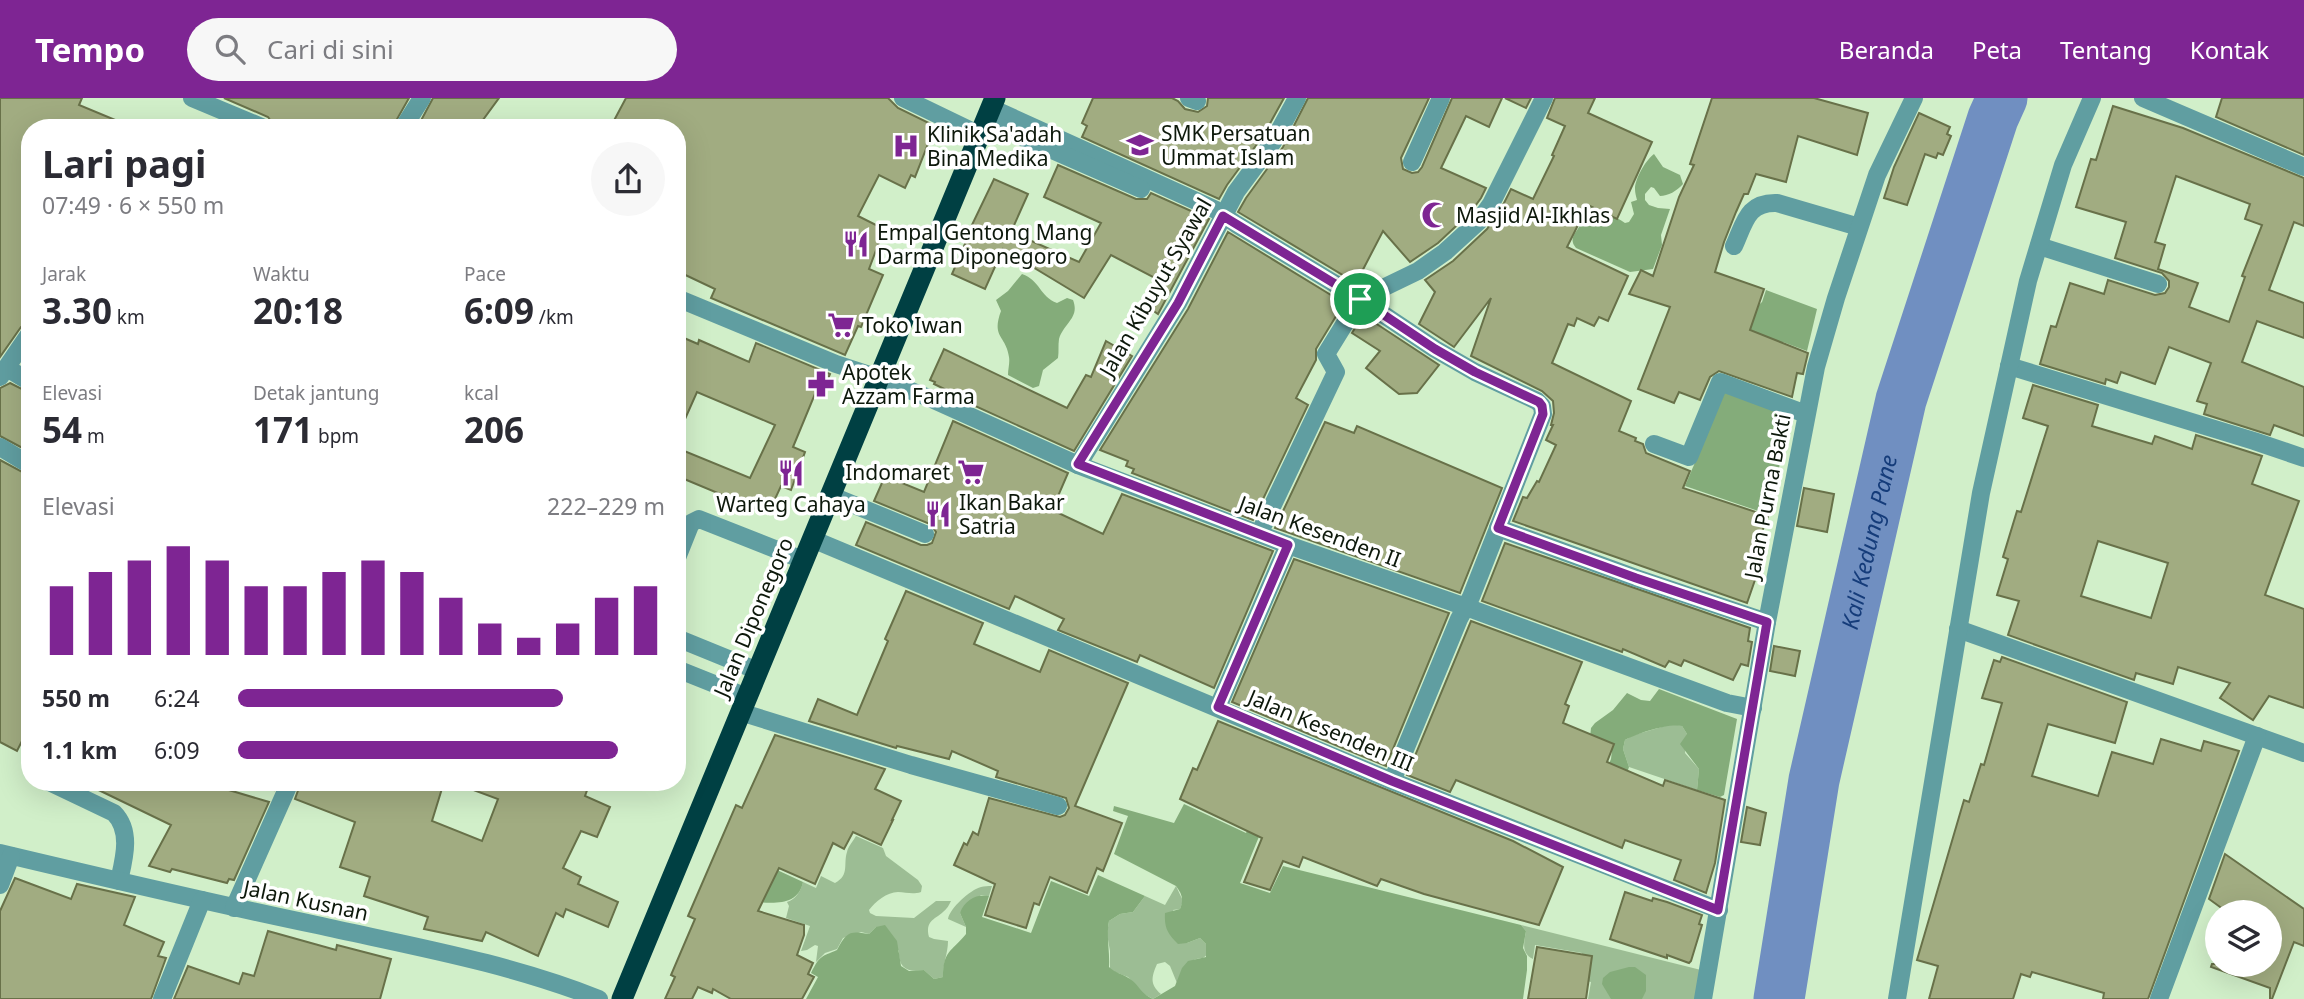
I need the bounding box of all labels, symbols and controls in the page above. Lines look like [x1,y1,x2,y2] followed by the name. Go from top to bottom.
[187,18,677,81] search box
[35,27,145,72] text: Tempo
[211,30,249,68] icon: search
[267,31,394,67] text: Cari di sini
[1839,33,1934,66] text: Beranda
[1972,33,2022,66] text: Peta
[2060,33,2152,66] text: Tentang
[2190,33,2269,66] text: Kontak
[1161,119,1310,171] place label: SMK Persatuan Ummat Islam
[927,120,1062,172] place label: Klinik Sa'adah Bina Medika
[1125,130,1155,160] school or university icon: SMK Persatuan Ummat Islam
[891,131,921,161] hospital icon: Klinik Sa'adah Bina Medika
[42,137,206,189] text: Lari pagi
[591,142,665,216] button: share
[42,189,224,221] text: 07:49 · 6 × 550 m
[1091,193,1218,383] street label: Jalan Kibuyut Syawal
[1420,200,1450,230] mosque icon: Masjid Al-Ikhlas
[1456,201,1610,229] place label: Masjid Al-Ikhlas
[877,218,1092,270] place label: Empal Gentong Mang Darma Diponegoro
[841,229,871,259] restaurant icon: Empal Gentong Mang Darma Diponegoro
[42,261,86,287] text: Jarak
[253,261,310,287] text: Waktu
[464,261,506,287] text: Pace
[1330,269,1390,329] pin
[1341,280,1379,318] icon: arrive
[42,287,112,334] text: 3.30
[253,287,343,334] text: 20:18
[464,287,534,334] text: 6:09
[112,304,145,330] text: km
[534,304,574,330] text: /km
[826,310,856,340] supermarket icon: Toko Iwan
[862,311,963,339] place label: Toko Iwan
[842,358,975,410] place label: Apotek Azzam Farma
[806,369,836,399] pharmacy icon: Apotek Azzam Farma
[42,380,102,406] text: Elevasi
[253,380,380,406] text: Detak jantung
[464,380,499,406] text: kcal
[42,406,82,453] text: 54
[253,406,313,453] text: 171
[464,406,524,453] text: 206
[1737,411,1797,583] street label: Jalan Purna Bakti
[82,423,105,449] text: m
[313,423,359,449] text: bpm
[1833,451,1904,633] water label: Kali Kedung Pane
[956,457,986,487] supermarket icon: Indomaret
[776,458,806,488] restaurant icon: Warteg Cahaya
[845,458,950,486] place label: Indomaret
[959,488,1065,540] place label: Ikan Bakar Satria
[1233,488,1405,573] street label: Jalan Kesenden II
[42,490,115,522] text: Elevasi
[547,490,665,522] text: 222–229 m
[716,490,866,518] place label: Warteg Cahaya
[923,499,953,529] restaurant icon: Ikan Bakar Satria
[706,533,799,703] street label: Jalan Diponegoro
[42,682,110,714] text: 550 m
[154,682,200,714] text: 6:24
[1242,682,1418,778] street label: Jalan Kesenden III
[42,734,117,766] text: 1.1 km
[154,734,200,766] text: 6:09
[239,873,371,927] street label: Jalan Kusnan
[2205,900,2282,977] map controls
[2205,900,2282,977] button: layers

